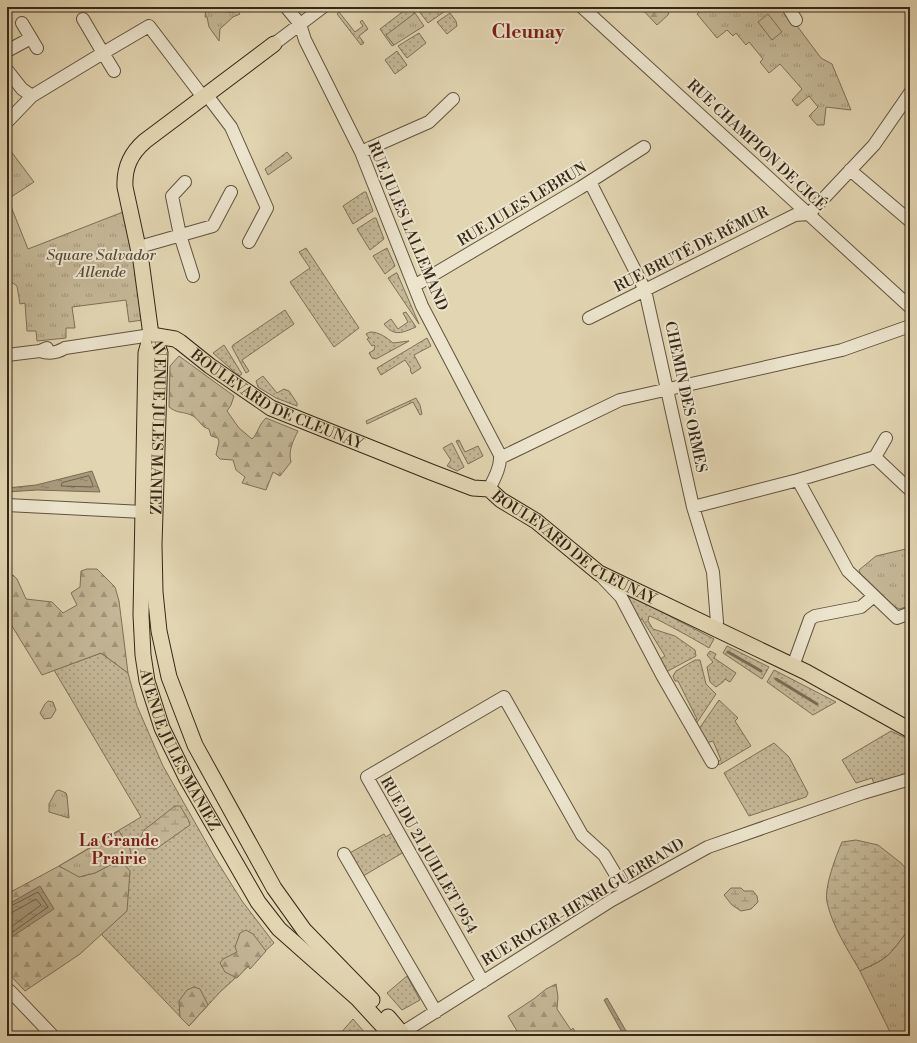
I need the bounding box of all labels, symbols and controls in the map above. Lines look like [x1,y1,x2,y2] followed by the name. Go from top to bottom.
[491,20,565,44] district label: Cleunay
[683,75,831,215] street label: RUE CHAMPION DE CICÉ
[363,139,452,314] street label: RUE JULES LALLEMAND
[454,158,590,251] street label: RUE JULES LEBRUN
[610,201,772,297] street label: RUE BRUTÉ DE RÉMUR
[46,246,156,282] park label: Square Salvador Allende
[660,320,711,475] street label: CHEMIN DES ORMES
[145,335,170,515] street label: AVENUE JULES MANIEZ
[186,345,367,454] street label: BOULEVARD DE CLEUNAY
[487,486,660,609] street label: BOULEVARD DE CLEUNAY
[135,667,224,834] street label: AVENUE JULES MANIEZ
[376,773,481,937] street label: RUE DU 21 JUILLET 1954
[79,831,159,869] district label: La Grande Prairie
[478,834,688,971] street label: RUE ROGER-HENRI GUERRAND

